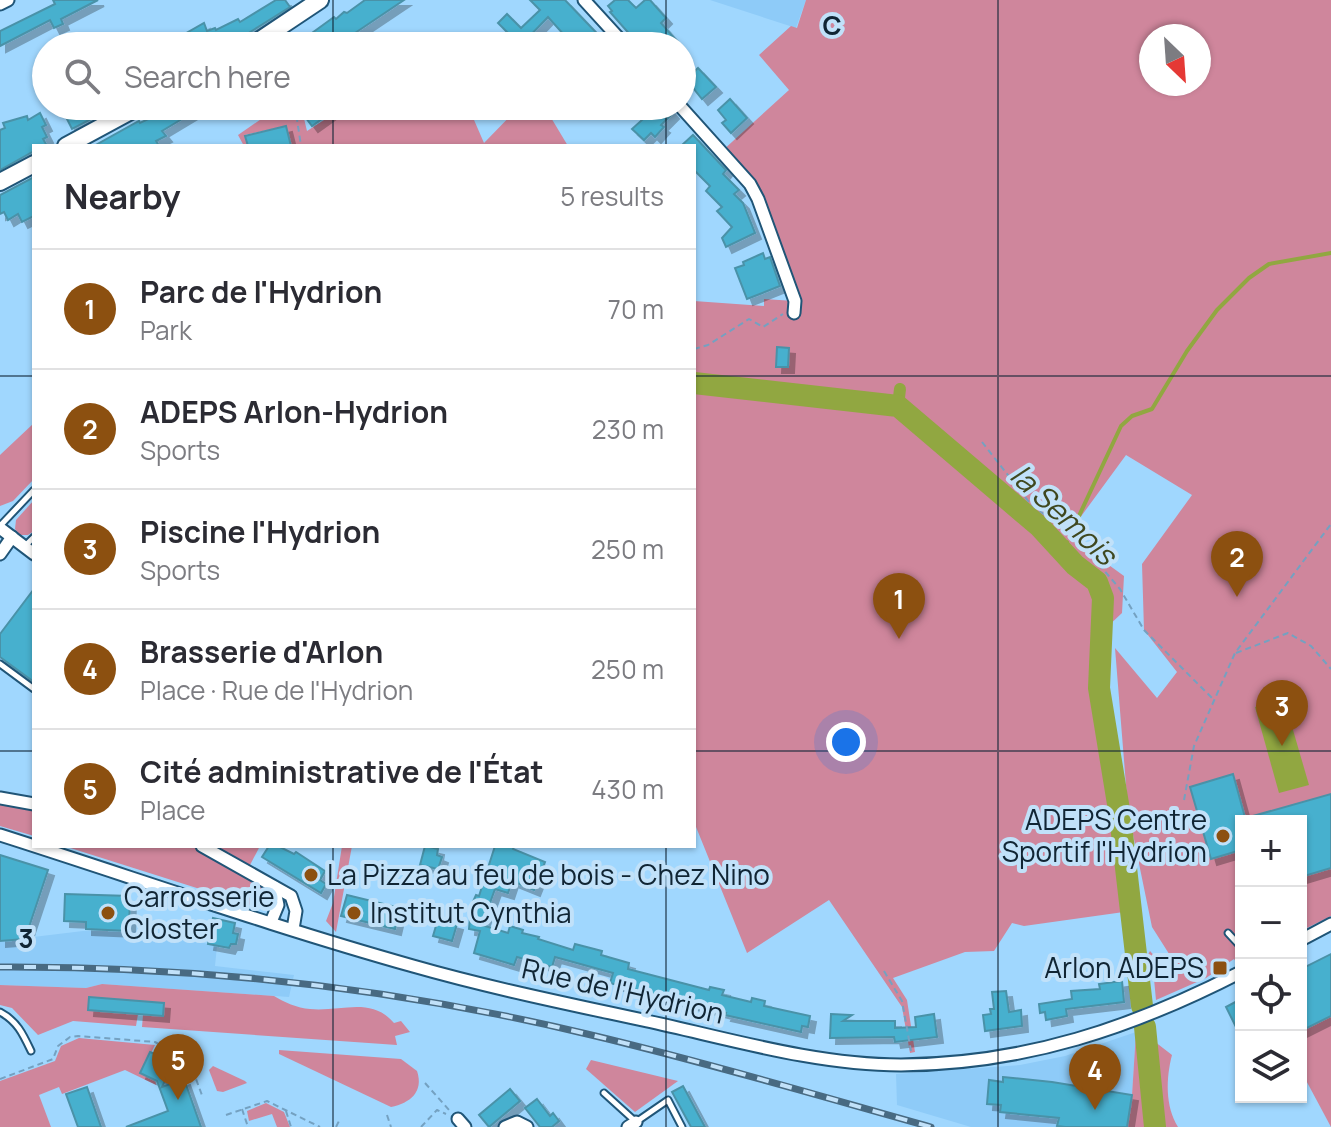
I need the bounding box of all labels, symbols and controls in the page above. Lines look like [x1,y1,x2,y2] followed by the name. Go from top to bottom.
[822,7,842,43] text: C
[1139,24,1211,96] north arrow
[32,32,696,120] search box
[60,54,104,98] icon: search
[124,56,291,97] text: Search here
[64,173,180,219] text: Nearby
[560,178,664,214] text: 5 results
[140,271,382,312] text: Parc de l'Hydrion
[84,291,96,327] text: 1
[608,291,664,327] text: 70 m
[140,312,192,348] text: Park
[140,391,448,432] text: ADEPS Arlon-Hydrion
[82,411,98,447] text: 2
[592,411,664,447] text: 230 m
[140,432,220,468] text: Sports
[1002,454,1128,575] water label: la Semois
[140,511,380,552] text: Piscine l'Hydrion
[82,531,98,567] text: 3
[591,531,664,567] text: 250 m
[1211,531,1263,597] pin: 2
[140,552,220,588] text: Sports
[873,573,925,639] pin: 1
[140,631,383,672] text: Brasserie d'Arlon
[82,651,98,687] text: 4
[591,651,664,687] text: 250 m
[140,672,413,708] text: Place · Rue de l'Hydrion
[1256,680,1308,746] pin: 3
[826,722,866,762] your location
[140,751,544,792] text: Cité administrative de l'État
[82,771,98,807] text: 5
[591,771,664,807] text: 430 m
[140,792,205,828] text: Place
[1002,800,1207,870] place label: ADEPS Centre Sportif l'Hydrion
[1235,815,1307,1103] map controls
[1235,815,1307,887] button: +
[1214,827,1232,845] marker: ADEPS Centre Sportif l'Hydrion
[327,855,770,893] place label: La Pizza au feu de bois - Chez Nino
[302,866,320,884] marker: La Pizza au feu de bois - Chez Nino
[124,877,275,947] place label: Carrosserie Closter
[1235,887,1307,959] button: −
[370,893,572,931] place label: Institut Cynthia
[99,904,117,922] marker: Carrosserie Closter
[345,904,363,922] marker: Institut Cynthia
[18,920,34,956] text: 3
[518,948,728,1032] street label: Rue de l'Hydrion
[1044,948,1204,986] place label: Arlon ADEPS
[1211,959,1229,977] marker: Arlon ADEPS
[1235,959,1307,1031] button: locate
[1235,1031,1307,1103] button: layers
[152,1034,204,1100] pin: 5
[1069,1044,1121,1110] pin: 4

